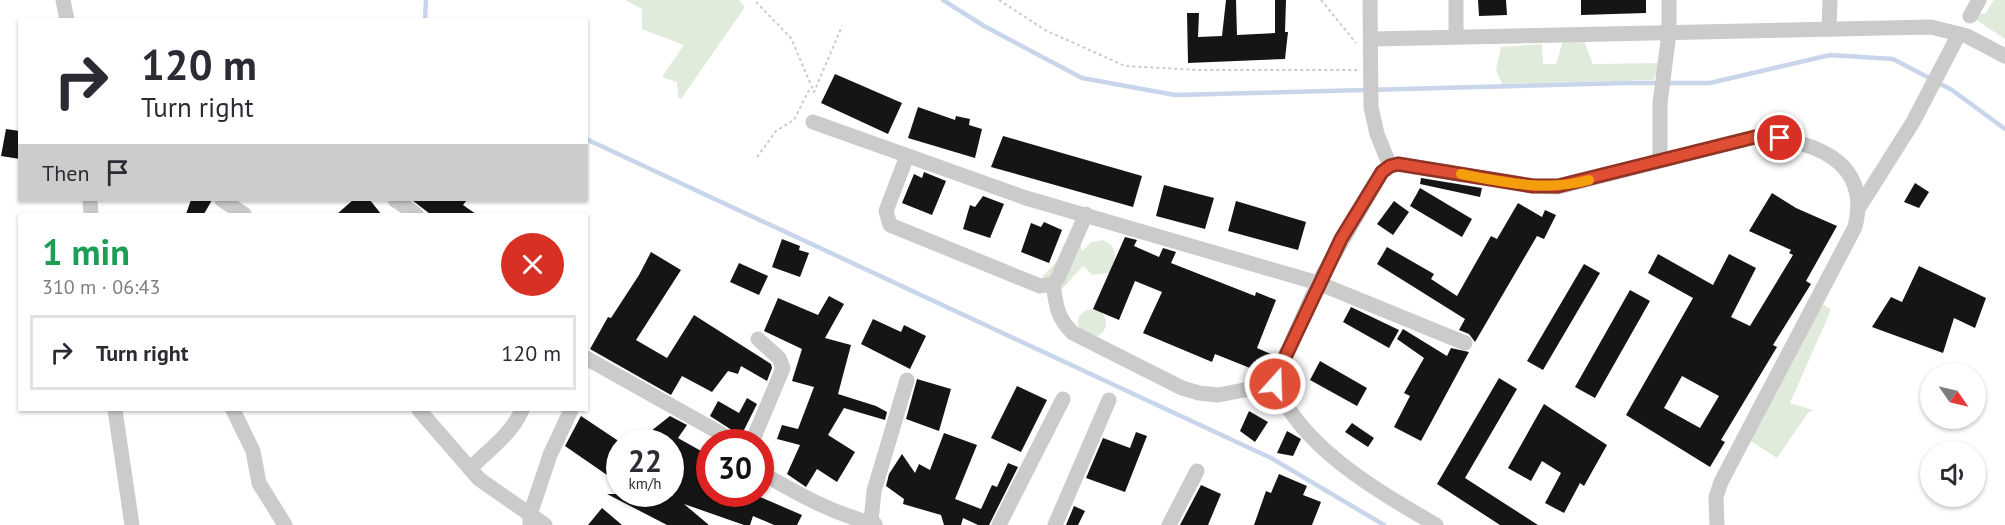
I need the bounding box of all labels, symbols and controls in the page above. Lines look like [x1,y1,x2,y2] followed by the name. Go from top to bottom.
[141,37,257,92] text: 120 m
[42,42,120,120] icon: right
[141,90,254,124] text: Turn right
[1754,112,1805,163] pin
[1763,121,1796,154] icon: arrive
[101,156,134,189] icon: arrive
[42,159,89,187] text: Then
[42,228,130,275] text: 1 min
[501,233,564,296] button: close
[42,274,160,300] text: 310 m · 06:43
[45,336,78,369] icon: right
[96,339,188,367] text: Turn right
[501,339,561,367] text: 120 m
[1243,352,1307,416] position arrow
[1920,363,1986,429] north arrow
[1920,363,1986,507] map controls
[696,429,774,507] speed limit sign: 30
[628,441,662,480] text: 22
[1920,441,1986,507] button: sound
[629,474,661,493] text: km/h

